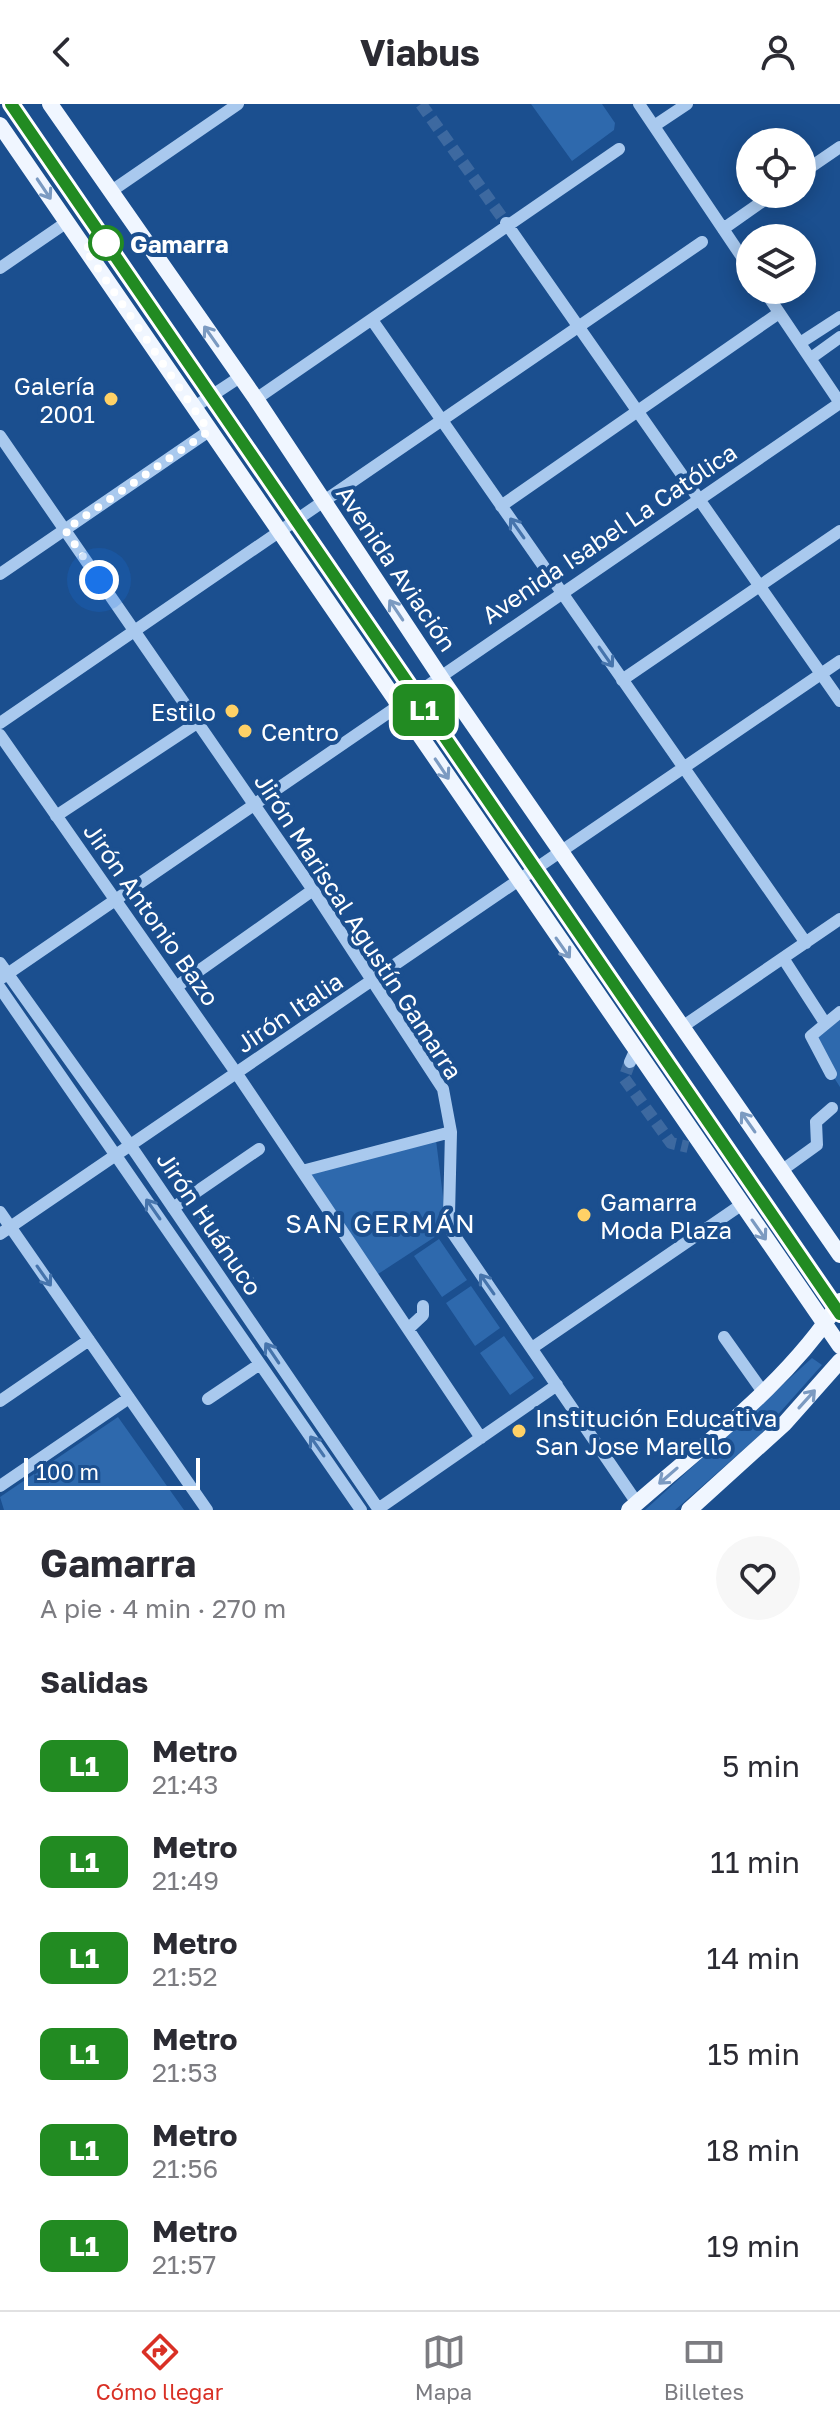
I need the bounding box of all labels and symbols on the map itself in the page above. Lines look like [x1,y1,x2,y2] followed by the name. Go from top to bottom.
[36,178,52,200] one-way arrow
[89,226,123,260] marker: Gamarra
[130,229,229,258] place label: Gamarra
[203,325,219,347] one-way arrow
[14,371,95,428] place label: Galería 2001
[102,390,120,408] marker: Galería 2001
[476,437,742,629] street label: Avenida Isabel La Católica
[331,480,463,656] street label: Avenida Aviación
[509,518,525,540] one-way arrow
[79,560,119,600] your location
[388,600,404,622] one-way arrow
[598,645,614,667] one-way arrow
[388,684,460,736] line badge: L1
[151,697,216,726] place label: Estilo
[223,702,241,720] marker: Estilo
[261,717,339,746] place label: Centro
[236,722,254,740] marker: Centro
[434,757,450,779] one-way arrow
[249,768,469,1084] street label: Jirón Mariscal Agustín Gamarra
[78,817,226,1011] street label: Jirón Antonio Bazo
[555,936,571,958] one-way arrow
[230,966,348,1058] street label: Jirón Italia
[740,1112,756,1134] one-way arrow
[151,1146,269,1300] street label: Jirón Huánuco
[600,1187,732,1244] place label: Gamarra Moda Plaza
[145,1198,161,1220] one-way arrow
[575,1206,593,1224] marker: Gamarra Moda Plaza
[285,1208,477,1239] district label: SAN GERMÁN
[751,1219,767,1241] one-way arrow
[36,1265,52,1287] one-way arrow
[479,1273,495,1295] one-way arrow
[264,1342,280,1365] one-way arrow
[797,1390,815,1410] one-way arrow
[535,1403,777,1460] place label: Institución Educativa San Jose Marello
[510,1422,528,1440] marker: Institución Educativa San Jose Marello
[309,1435,325,1457] one-way arrow
[24,1454,200,1490] scale bar
[658,1466,679,1484] one-way arrow

